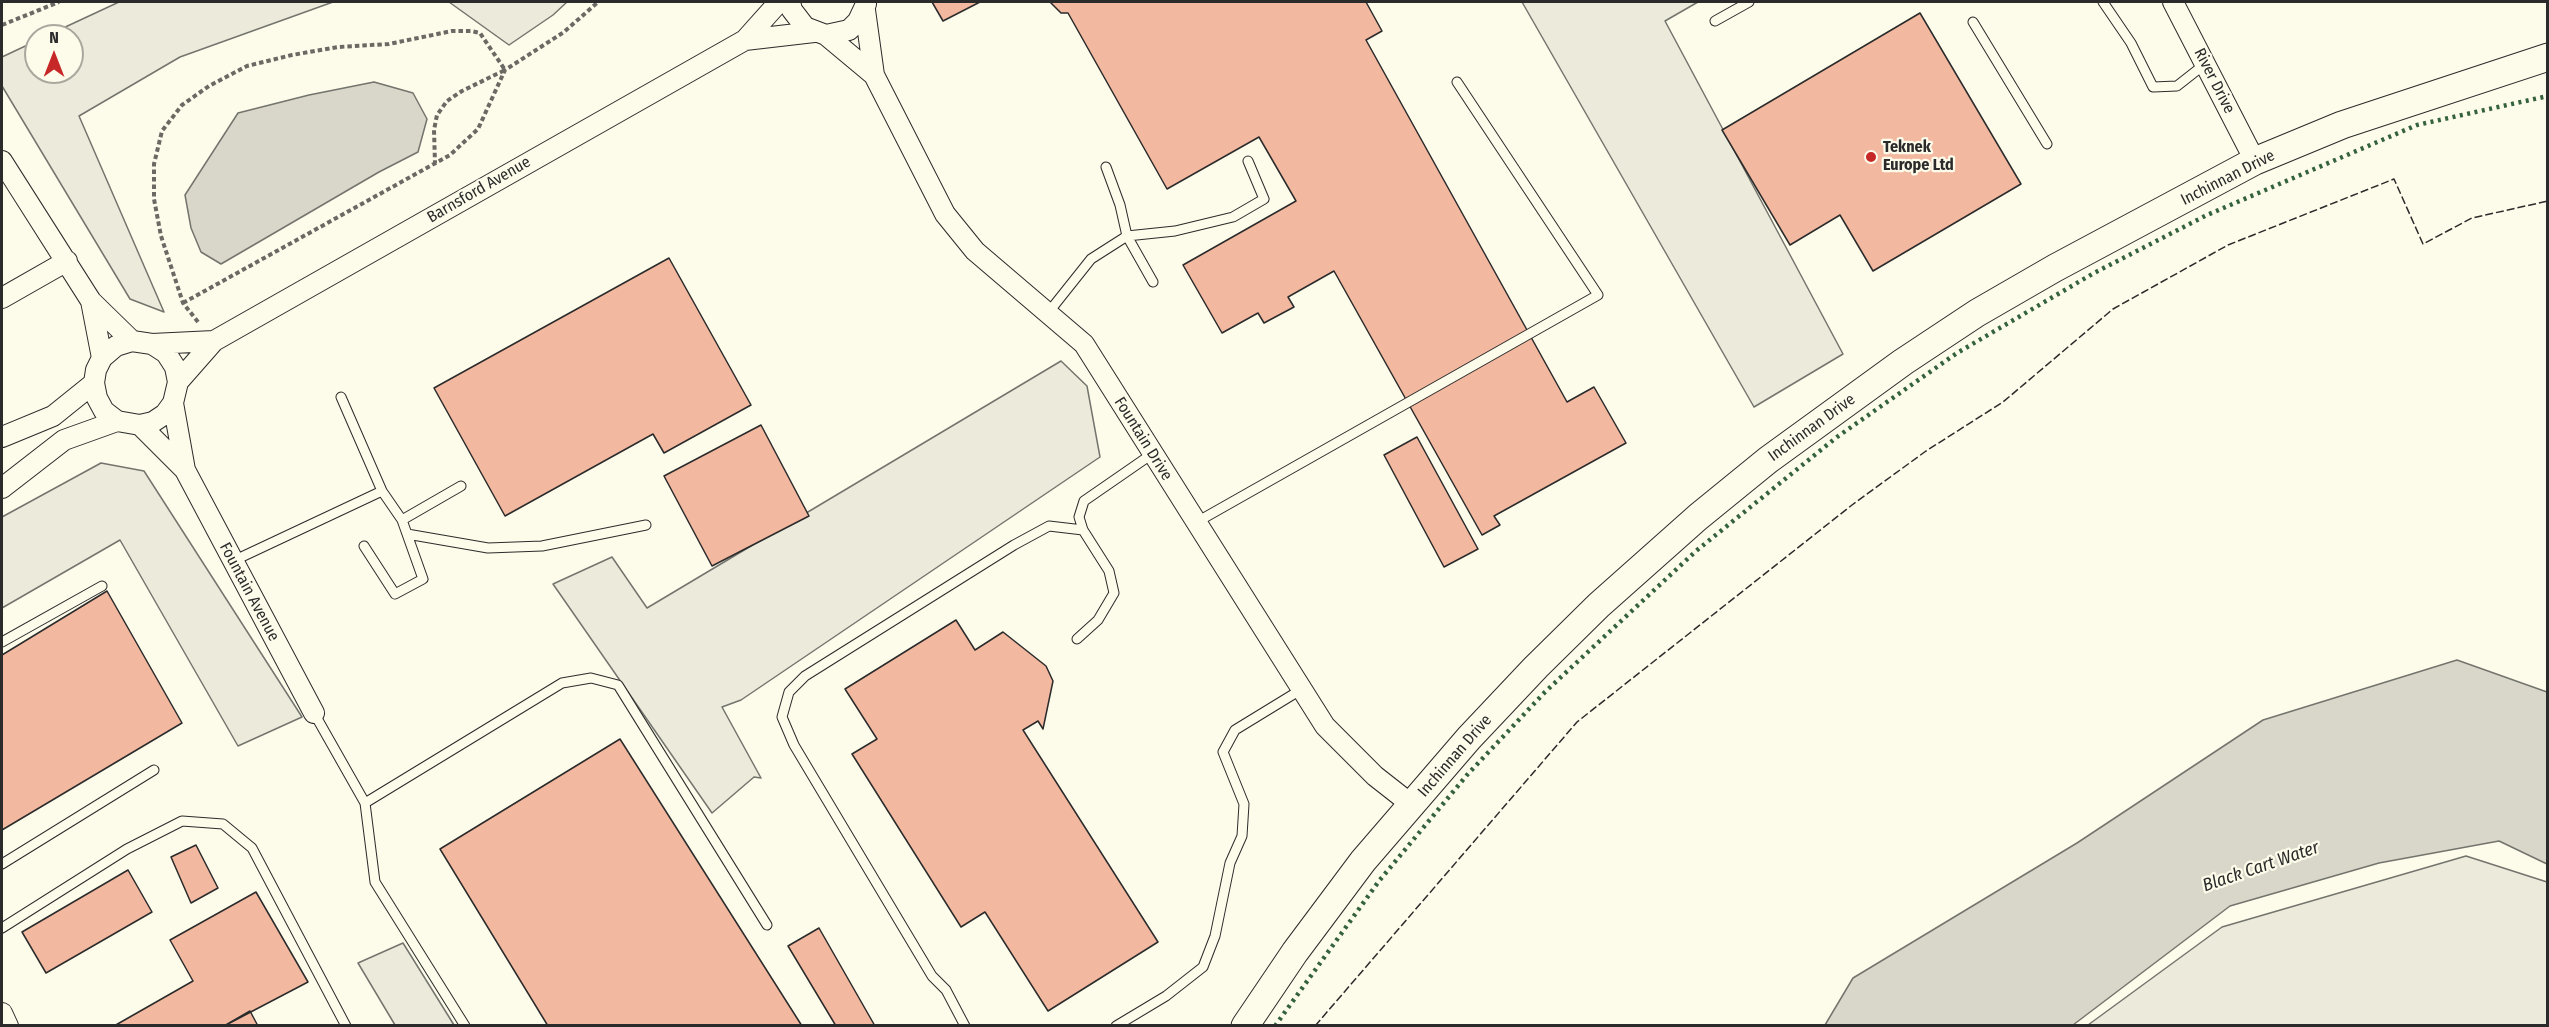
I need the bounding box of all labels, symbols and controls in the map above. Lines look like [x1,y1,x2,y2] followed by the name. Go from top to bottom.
[24,24,84,84] north arrow
[49,28,59,47] text: N
[2189,45,2239,117] street label: River Drive
[1883,138,1954,176] place label: Teknek Europe Ltd
[2178,146,2278,210] street label: Inchinnan Drive
[1864,150,1878,164] marker: Teknek Europe Ltd
[424,153,534,227] street label: Barnsford Avenue
[1765,390,1859,466] street label: Inchinnan Drive
[1110,394,1176,484] street label: Fountain Drive
[215,539,283,645] street label: Fountain Avenue
[1414,711,1496,801] street label: Inchinnan Drive
[2200,837,2322,897] water label: Black Cart Water

